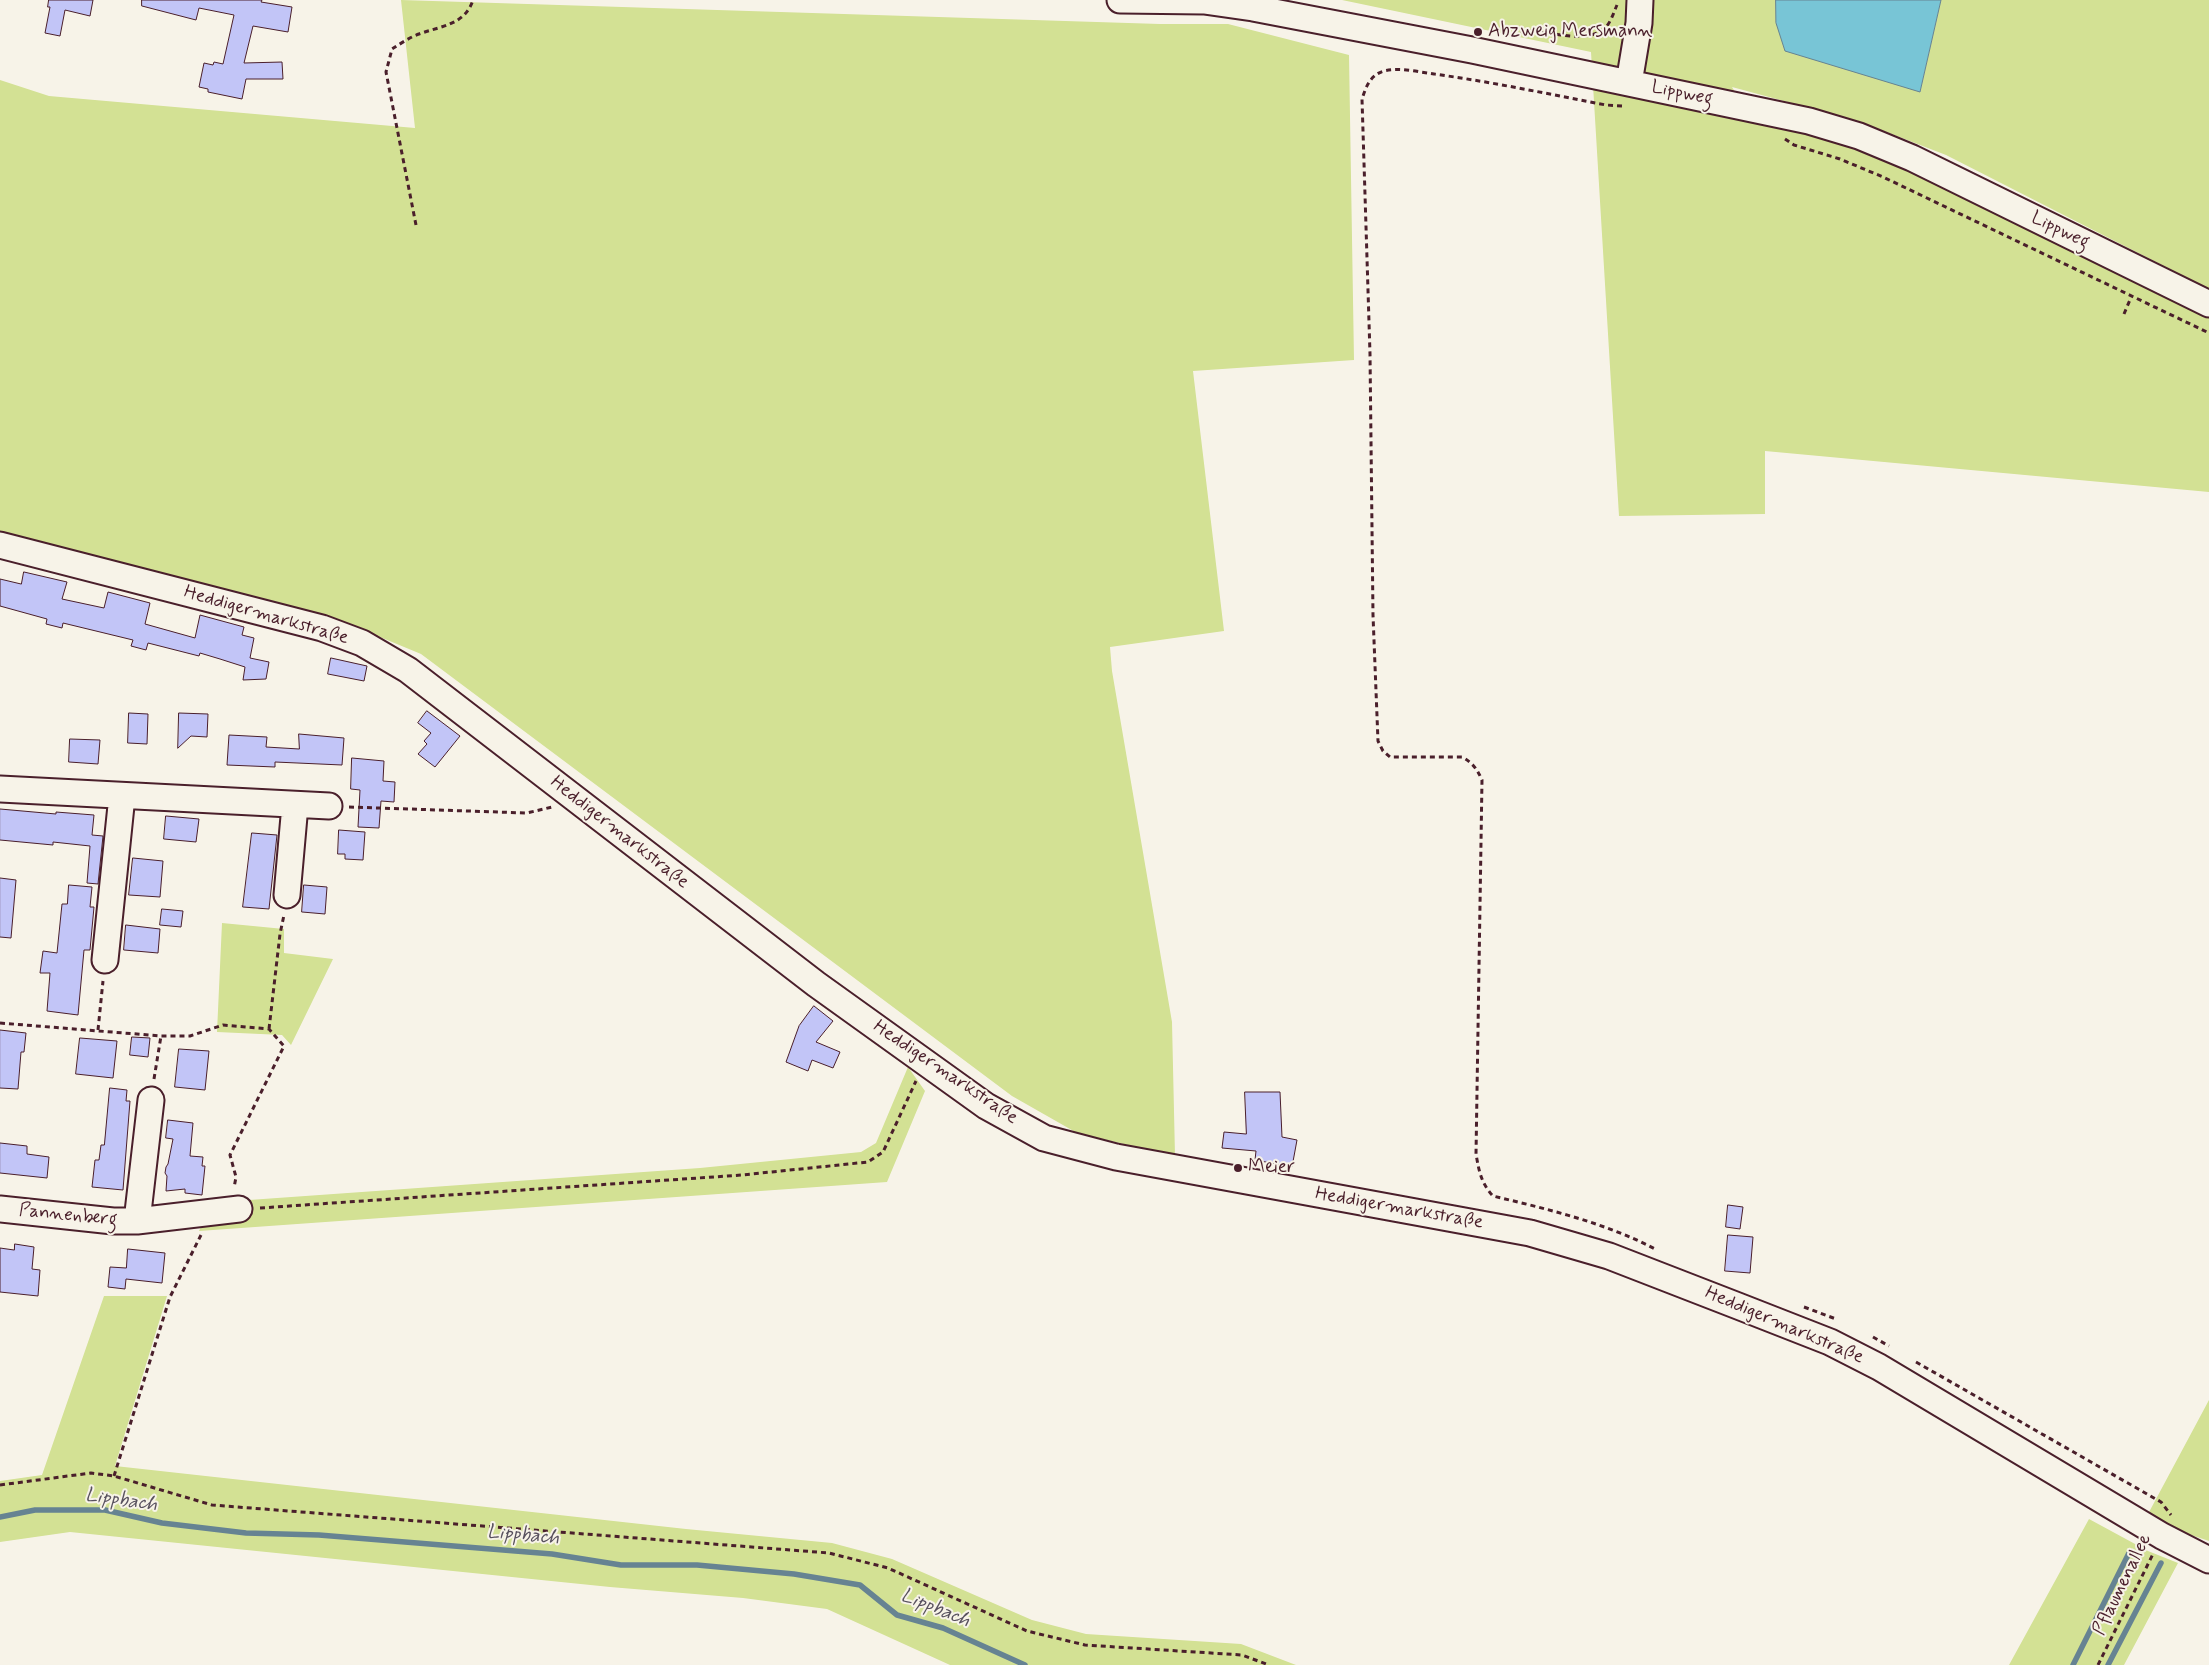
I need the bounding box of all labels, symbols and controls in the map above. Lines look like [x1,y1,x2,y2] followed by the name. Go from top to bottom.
[1488,21,1652,43] place label: Abzweig Mersmann
[1472,26,1484,38] marker: Abzweig Mersmann
[1649,76,1715,112] street label: Lippweg
[2027,207,2093,255] street label: Lippweg
[181,582,351,650] street label: Heddigermarkstraße
[545,772,693,894] street label: Heddigermarkstraße
[868,1016,1022,1130] street label: Heddigermarkstraße
[1248,1157,1295,1179] place label: Meier
[1232,1162,1244,1174] marker: Meier
[1313,1183,1485,1235] street label: Heddigermarkstraße
[18,1199,118,1233] street label: Pannenberg
[1701,1282,1867,1370] street label: Heddigermarkstraße
[83,1484,159,1518] water label: Lippbach
[486,1521,560,1551] water label: Lippbach
[2089,1530,2157,1640] street label: Pflaumenallee
[897,1584,973,1634] water label: Lippbach

